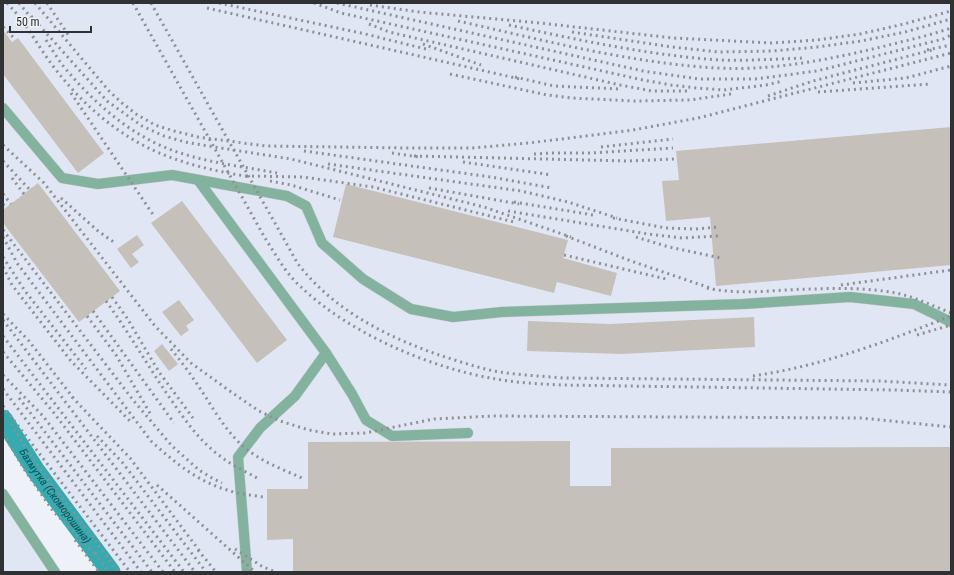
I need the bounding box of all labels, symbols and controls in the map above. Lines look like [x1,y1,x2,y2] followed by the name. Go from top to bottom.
[10,8,91,34] scale bar
[16,15,40,29] text: 50 m
[17,446,94,546] water label: Бахмутка (Скоморошина)

